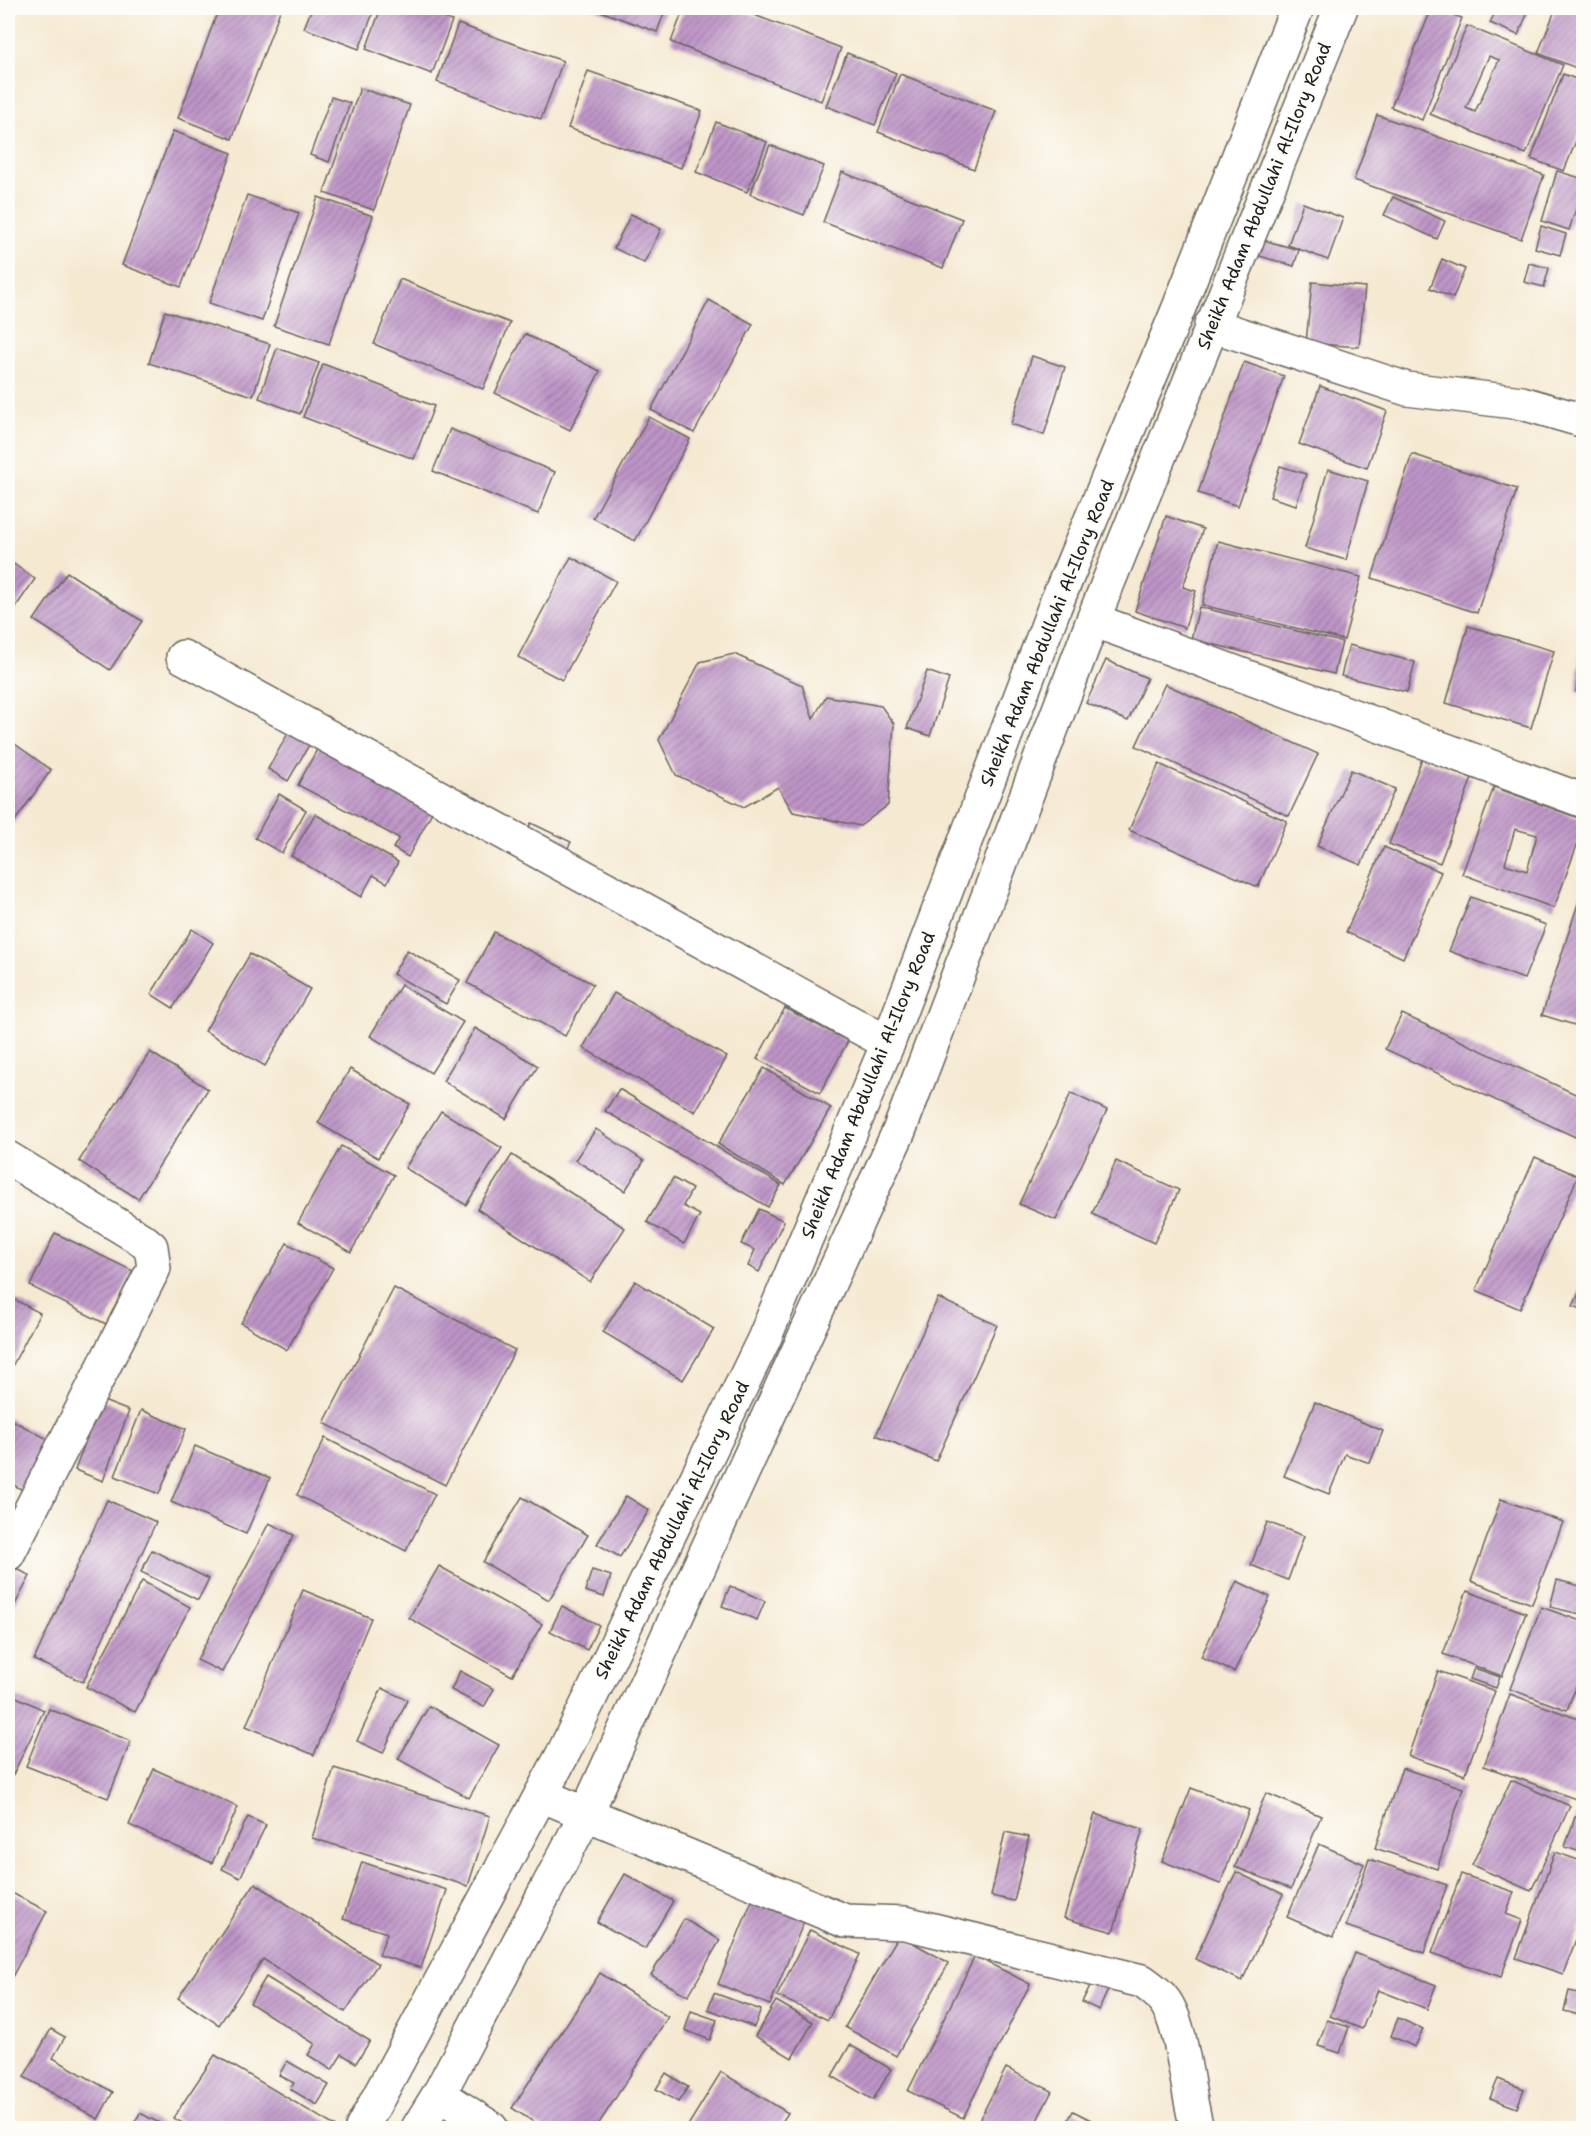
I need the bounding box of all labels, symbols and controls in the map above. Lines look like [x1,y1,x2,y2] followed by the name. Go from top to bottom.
[1191,39,1337,353] street label: Sheikh Adam Abdullahi Al-Ilory Road
[974,476,1120,790] street label: Sheikh Adam Abdullahi Al-Ilory Road
[795,928,941,1242] street label: Sheikh Adam Abdullahi Al-Ilory Road
[589,1377,755,1683] street label: Sheikh Adam Abdullahi Al-Ilory Road

